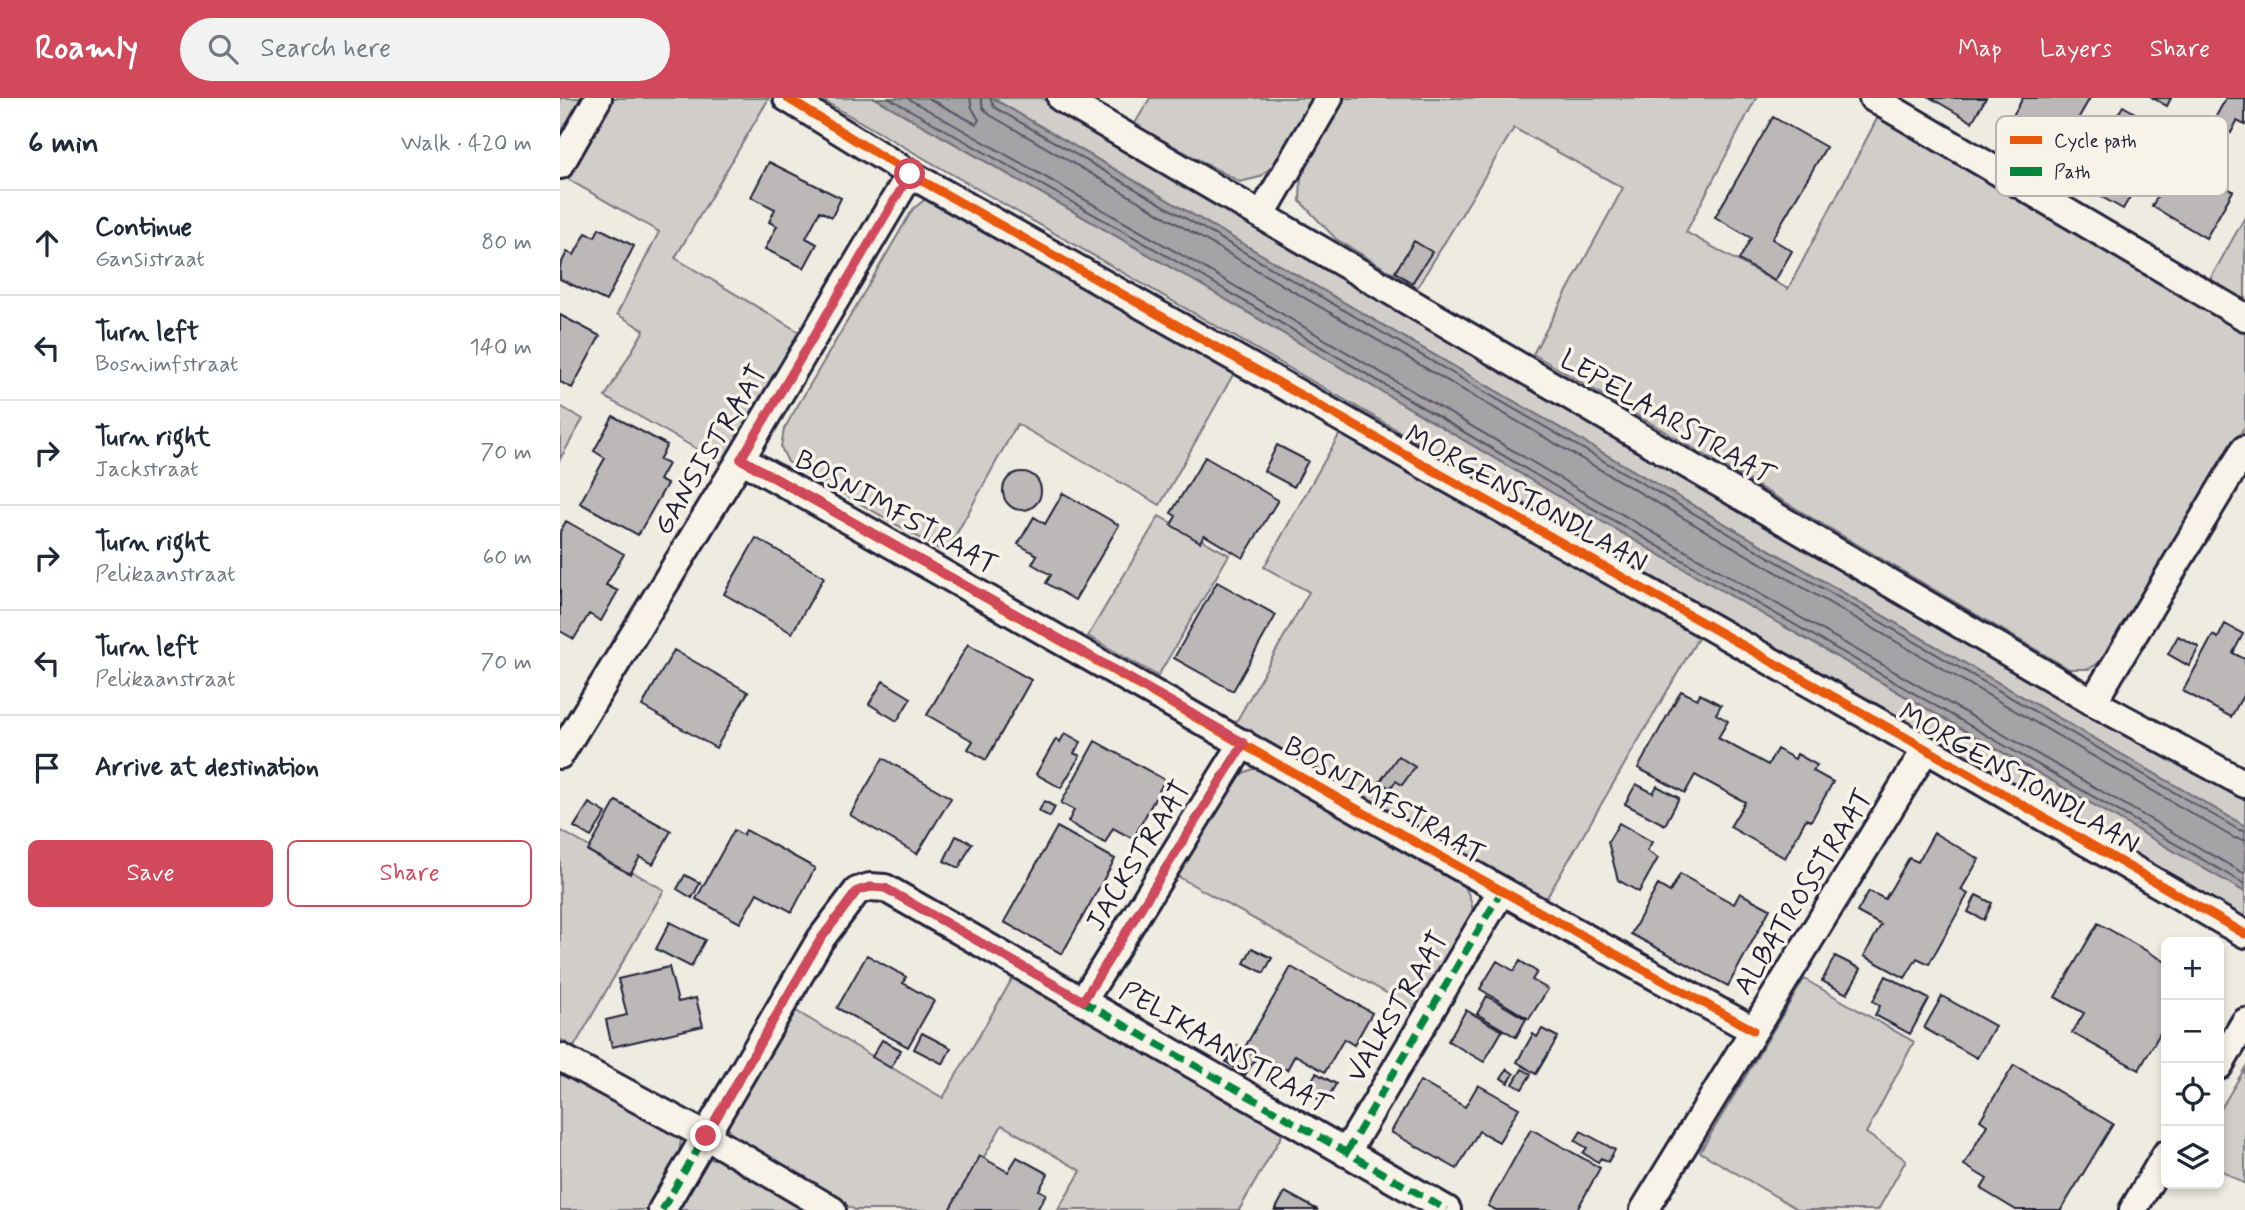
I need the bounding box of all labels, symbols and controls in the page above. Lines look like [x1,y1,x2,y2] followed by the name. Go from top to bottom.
[180,18,670,81] search box
[35,27,138,71] text: Roamly
[204,30,242,68] icon: search
[260,32,391,66] text: Search here
[1958,34,2002,65] text: Map
[2040,34,2112,65] text: Layers
[2150,34,2210,65] text: Share
[1996,116,2228,196] legend
[28,124,99,163] text: 6 min
[401,129,532,159] text: Walk · 420 m
[2054,129,2137,154] text: Cycle path
[894,158,925,189] route start
[2054,160,2091,185] text: Path
[95,211,192,245] text: Continue
[28,224,66,262] icon: ahead
[481,228,532,258] text: 80 m
[95,245,205,275] text: Gansistraat
[95,316,199,350] text: Turn left
[28,329,66,367] icon: left
[469,333,532,363] text: 140 m
[1553,342,1782,495] street label: LEPELAARSTRAAT
[95,350,238,380] text: Bosnimfstraat
[646,358,777,542] street label: GANSISTRAAT
[1398,417,1654,581] street label: MORGENSTONDLAAN
[95,421,211,455] text: Turn right
[28,434,66,472] icon: right
[480,438,532,468] text: 70 m
[788,442,1004,584] street label: BOSNIMFSTRAAT
[95,455,199,485] text: Jackstraat
[95,526,211,560] text: Turn right
[28,539,66,577] icon: right
[483,543,532,573] text: 60 m
[95,560,236,590] text: Pelikaanstraat
[95,631,199,665] text: Turn left
[28,644,66,682] icon: left
[480,648,532,678] text: 70 m
[95,665,236,695] text: Pelikaanstraat
[1891,695,2146,863] street label: MORGENSTONDLAAN
[1276,728,1491,874] street label: BOSNIMFSTRAAT
[28,749,66,787] icon: arrive
[95,751,319,785] text: Arrive at destination
[1078,774,1200,939] street label: JACKSTRAAT
[1726,782,1882,1002] street label: ALBATROSSTRAAT
[28,840,273,907] button: Save
[287,840,532,907] button: Share
[1338,925,1458,1090] street label: VALKSTRAAT
[2161,937,2224,1189] map controls
[2161,937,2224,1000] button: +
[1112,974,1338,1125] street label: PELIKAANSTRAAT
[2161,1000,2224,1063] button: −
[2161,1063,2224,1126] button: locate
[690,1120,721,1151] route end
[2161,1126,2224,1189] button: layers

